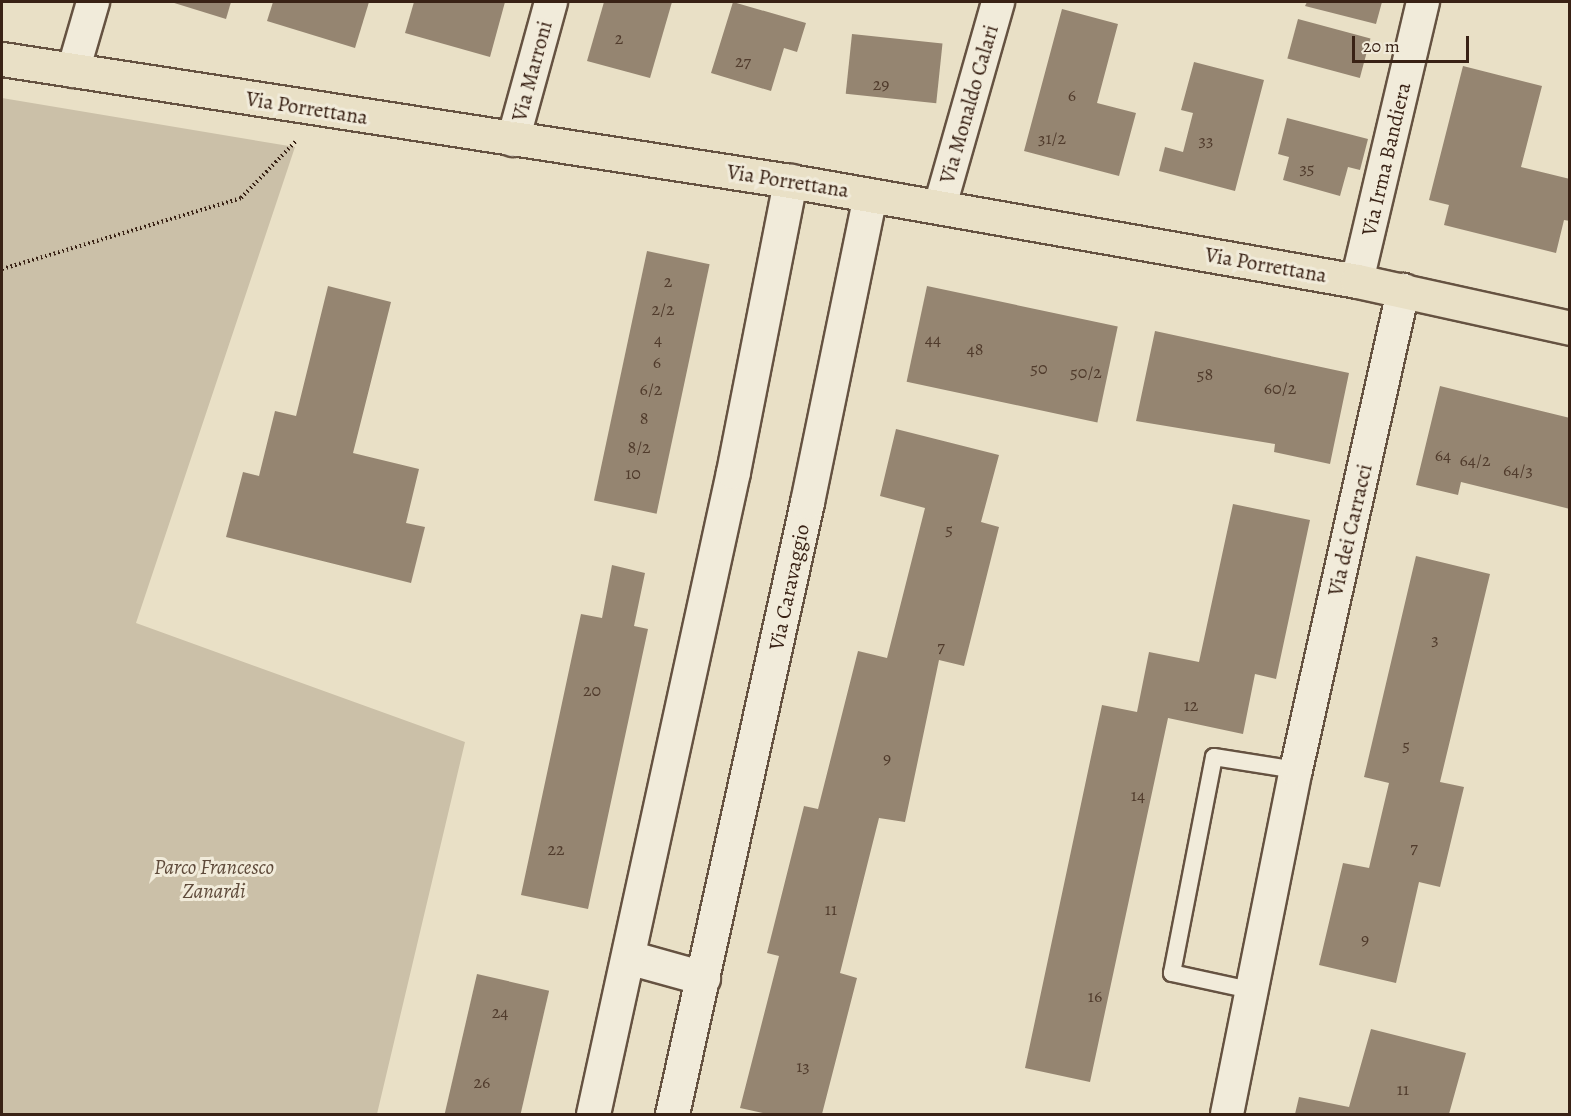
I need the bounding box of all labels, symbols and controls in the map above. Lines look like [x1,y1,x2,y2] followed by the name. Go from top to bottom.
[507,18,557,124] street label: Via Marroni
[934,22,1004,186] street label: Via Monaldo Calari
[1355,24,1472,62] scale bar
[615,27,623,49] house number: 2
[1363,34,1400,58] text: 20 m
[735,50,751,72] house number: 27
[873,73,889,95] house number: 29
[1356,80,1416,238] street label: Via Irma Bandiera
[1068,84,1076,106] house number: 6
[244,86,370,130] street label: Via Porrettana
[1038,127,1066,149] house number: 31/2
[1199,129,1213,151] house number: 33
[1299,157,1315,179] house number: 35
[725,159,851,203] street label: Via Porrettana
[1203,242,1329,288] street label: Via Porrettana
[664,270,672,292] house number: 2
[651,298,675,320] house number: 2/2
[654,328,662,350] house number: 4
[925,328,941,350] house number: 44
[967,338,983,360] house number: 48
[653,351,661,373] house number: 6
[1030,357,1048,379] house number: 50
[1070,361,1102,383] house number: 50/2
[1197,363,1213,385] house number: 58
[1264,377,1296,399] house number: 60/2
[640,378,662,400] house number: 6/2
[640,407,648,429] house number: 8
[627,436,651,458] house number: 8/2
[1435,444,1451,466] house number: 64
[1460,449,1490,471] house number: 64/2
[1503,459,1533,481] house number: 64/3
[625,462,641,484] house number: 10
[1323,462,1377,598] street label: Via dei Carracci
[945,518,953,540] house number: 5
[763,522,815,652] street label: Via Caravaggio
[1431,628,1439,650] house number: 3
[937,635,945,657] house number: 7
[583,679,601,701] house number: 20
[1184,694,1198,716] house number: 12
[1402,734,1410,756] house number: 5
[883,747,891,769] house number: 9
[1131,784,1145,806] house number: 14
[1410,836,1418,858] house number: 7
[547,838,565,860] house number: 22
[154,854,274,904] park label: Parco Francesco Zanardi
[825,898,837,920] house number: 11
[1361,928,1369,950] house number: 9
[1088,985,1102,1007] house number: 16
[492,1001,508,1023] house number: 24
[796,1055,810,1077] house number: 13
[474,1071,490,1093] house number: 26
[1397,1078,1409,1100] house number: 11

